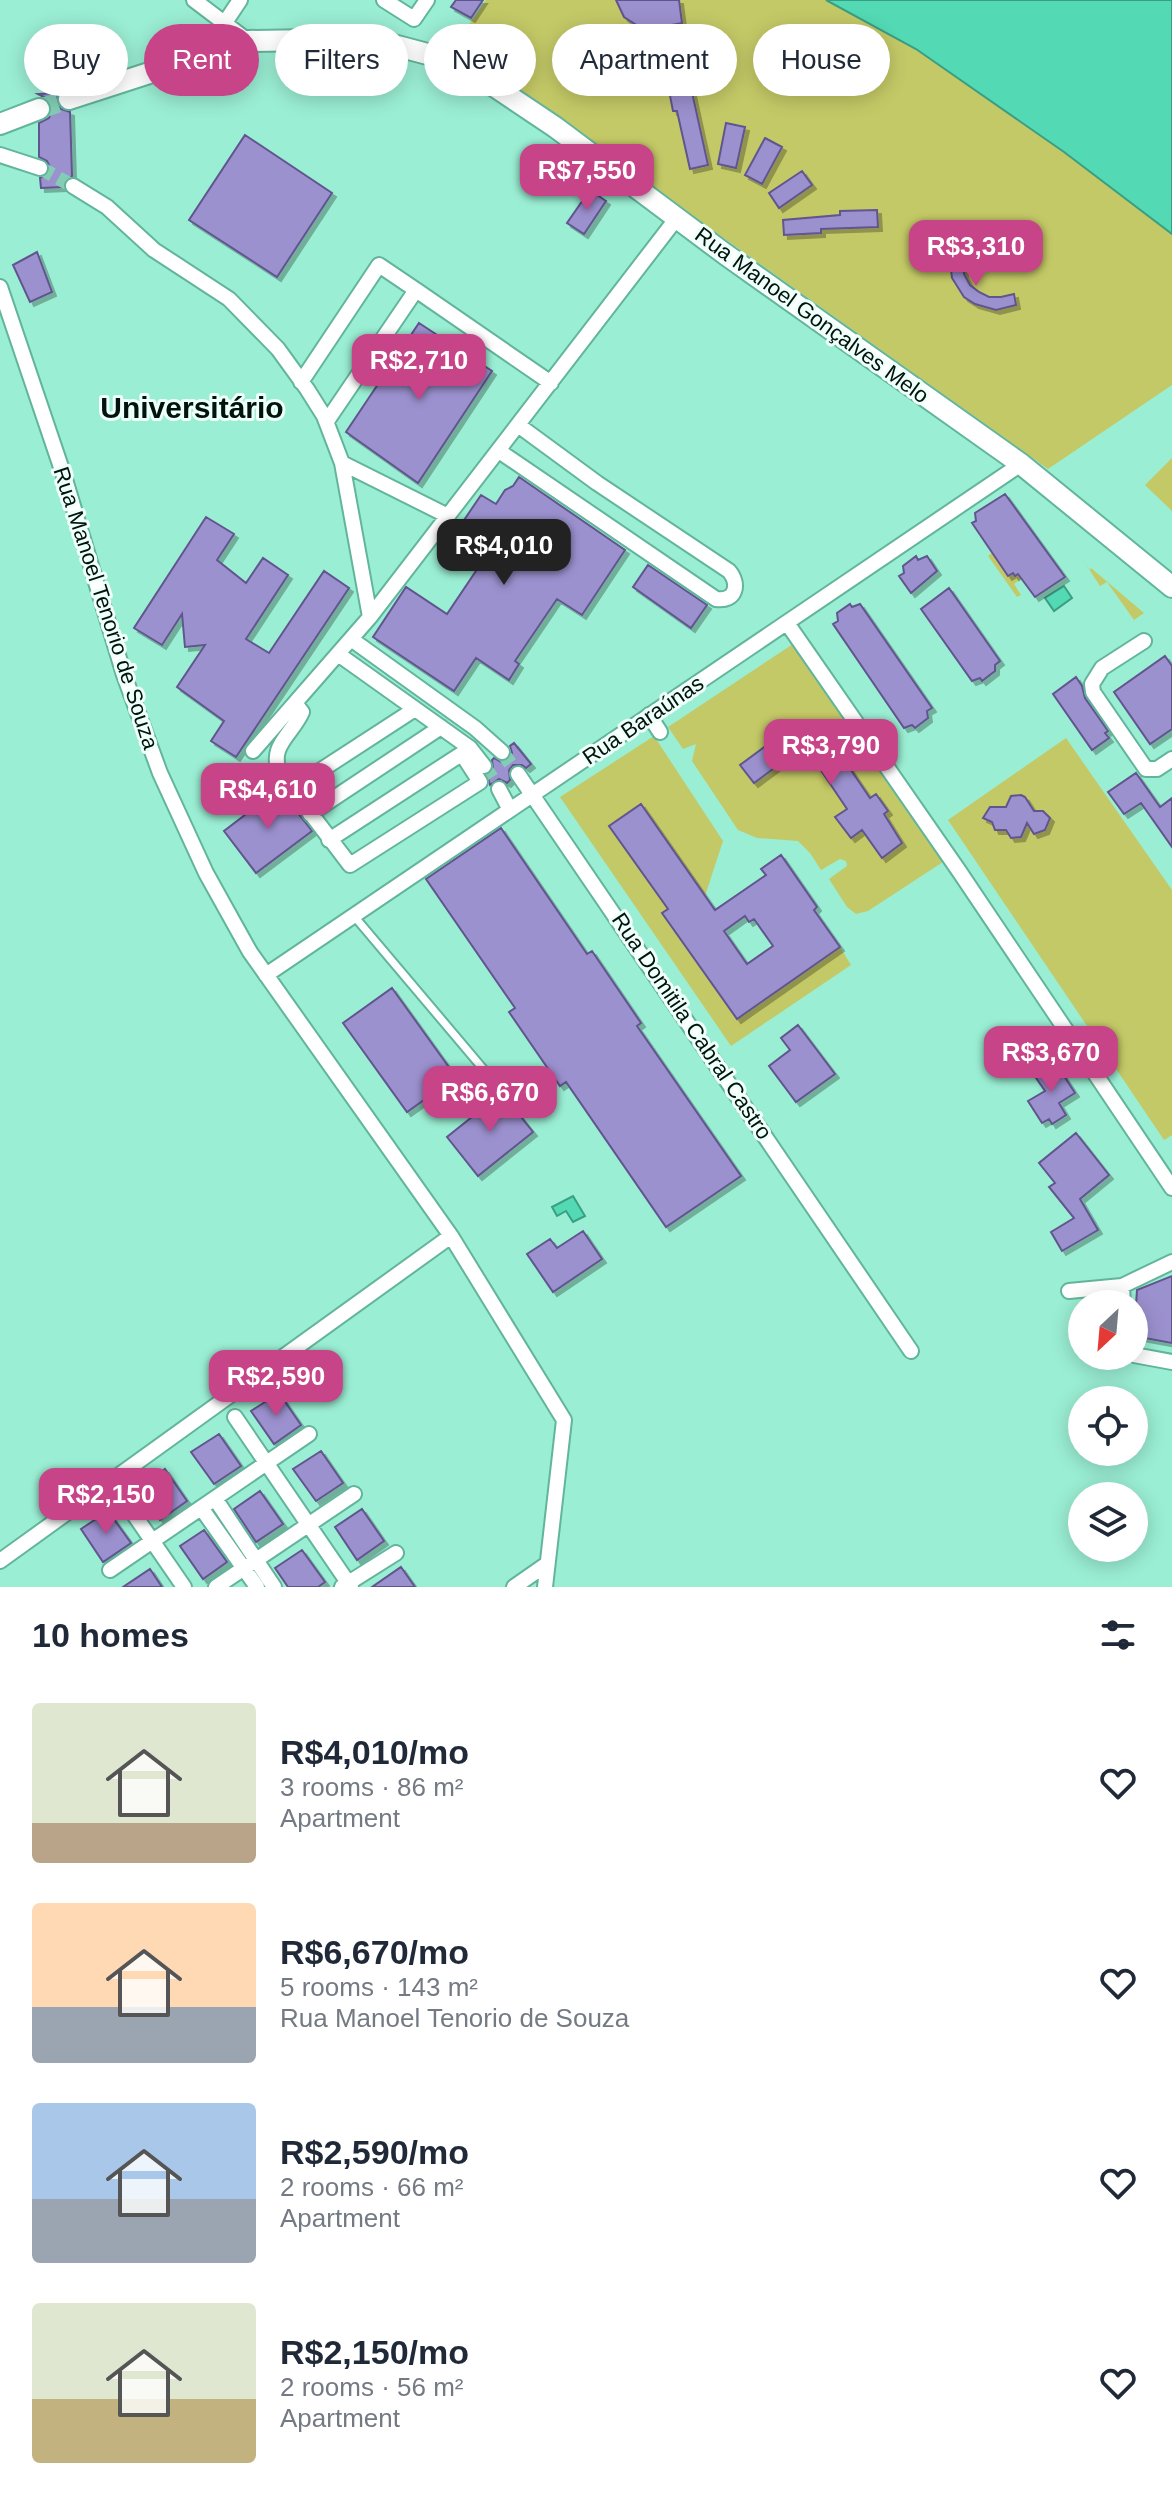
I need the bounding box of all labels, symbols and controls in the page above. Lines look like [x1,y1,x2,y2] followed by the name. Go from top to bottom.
[24,24,128,96] chip: Buy
[144,24,259,96] chip: Rent
[275,24,408,96] chip: Filters
[424,24,536,96] chip: New
[552,24,737,96] chip: Apartment
[753,24,890,96] chip: House
[513,144,661,212] pin: R$7,550
[538,155,636,185] text: R$7,550
[902,220,1050,288] pin: R$3,310
[690,222,934,408] street label: Rua Manoel Gonçalves Melo
[927,231,1025,261] text: R$3,310
[345,334,493,402] pin: R$2,710
[370,345,468,375] text: R$2,710
[100,391,284,424] district label: Universitário
[48,464,164,753] street label: Rua Manoel Tenorio de Souza
[430,519,578,587] pin: R$4,010
[455,530,553,560] text: R$4,010
[578,670,708,770] street label: Rua Baraúnas
[757,719,905,787] pin: R$3,790
[782,730,880,760] text: R$3,790
[194,763,342,831] pin: R$4,610
[219,774,317,804] text: R$4,610
[607,908,777,1144] street label: Rua Domitila Cabral Castro
[977,1026,1125,1094] pin: R$3,670
[1002,1037,1100,1067] text: R$3,670
[416,1066,564,1134] pin: R$6,670
[441,1077,539,1107] text: R$6,670
[1068,1290,1148,1370] north arrow
[1068,1290,1148,1562] map controls
[202,1350,350,1418] pin: R$2,590
[227,1361,325,1391] text: R$2,590
[1068,1386,1148,1466] button: locate
[32,1468,180,1536] pin: R$2,150
[57,1479,155,1509] text: R$2,150
[1068,1482,1148,1562] button: layers
[1096,1613,1140,1657] icon: filters
[32,1616,189,1654] text: 10 homes
[280,1733,469,1771] text: R$4,010/mo
[96,1735,192,1831] icon: home
[1096,1761,1140,1805] icon: heart
[280,1772,464,1802] text: 3 rooms · 86 m²
[280,1803,400,1833] text: Apartment
[280,1933,469,1971] text: R$6,670/mo
[96,1935,192,2031] icon: home
[1096,1961,1140,2005] icon: heart
[280,1972,478,2002] text: 5 rooms · 143 m²
[280,2003,629,2033] text: Rua Manoel Tenorio de Souza
[280,2133,469,2171] text: R$2,590/mo
[96,2135,192,2231] icon: home
[1096,2161,1140,2205] icon: heart
[280,2172,464,2202] text: 2 rooms · 66 m²
[280,2203,400,2233] text: Apartment
[280,2333,469,2371] text: R$2,150/mo
[96,2335,192,2431] icon: home
[1096,2361,1140,2405] icon: heart
[280,2372,464,2402] text: 2 rooms · 56 m²
[280,2403,400,2433] text: Apartment

